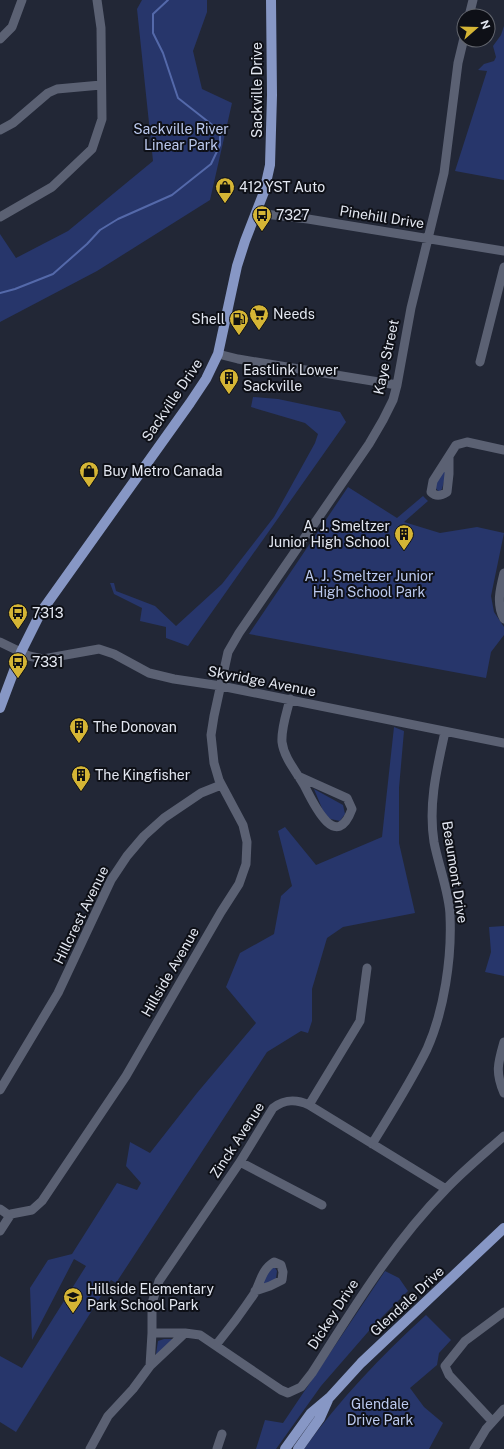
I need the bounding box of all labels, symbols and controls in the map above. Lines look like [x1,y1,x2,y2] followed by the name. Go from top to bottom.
[456,8,496,48] north arrow
[478,18,493,31] text: N
[249,42,265,138] street label: Sackville Drive
[133,121,229,153] park label: Sackville River Linear Park
[214,176,236,204] shop icon: 412 YST Auto
[239,179,325,195] place label: 412 YST Auto
[339,202,425,232] street label: Pinehill Drive
[251,204,273,232] bus stop icon: 7327
[276,207,310,223] place label: 7327
[248,303,270,331] supermarket icon: Needs
[273,306,315,322] place label: Needs
[228,308,250,336] fuel station icon: Shell
[191,311,225,327] place label: Shell
[370,318,402,396] street label: Kaye Street
[139,356,205,444] street label: Sackville Drive
[243,362,339,394] place label: Eastlink Lower Sackville
[218,367,240,395] building icon: Eastlink Lower Sackville
[78,460,100,488] shop icon: Buy Metro Canada
[103,463,222,479] place label: Buy Metro Canada
[269,518,390,550] place label: A. J. Smeltzer Junior High School
[393,523,415,551] building icon: A. J. Smeltzer Junior High School
[305,568,433,600] park label: A. J. Smeltzer Junior High School Park
[7,602,29,630] bus stop icon: 7313
[32,605,64,621] place label: 7313
[7,651,29,679] bus stop icon: 7331
[32,654,63,670] place label: 7331
[206,663,318,699] street label: Skyridge Avenue
[68,716,90,744] building icon: The Donovan
[93,719,177,735] place label: The Donovan
[70,764,92,792] building icon: The Kingfisher
[95,767,190,783] place label: The Kingfisher
[439,820,471,924] street label: Beaumont Drive
[50,863,112,967] street label: Hillcrest Avenue
[138,924,202,1020] street label: Hillside Avenue
[207,1099,267,1181] street label: Zinck Avenue
[367,1263,447,1339] street label: Glendale Drive
[304,1276,362,1352] street label: Dickey Drive
[87,1281,214,1313] place label: Hillside Elementary Park School Park
[62,1286,84,1314] school or university icon: Hillside Elementary Park School Park
[347,1396,413,1428] park label: Glendale Drive Park

